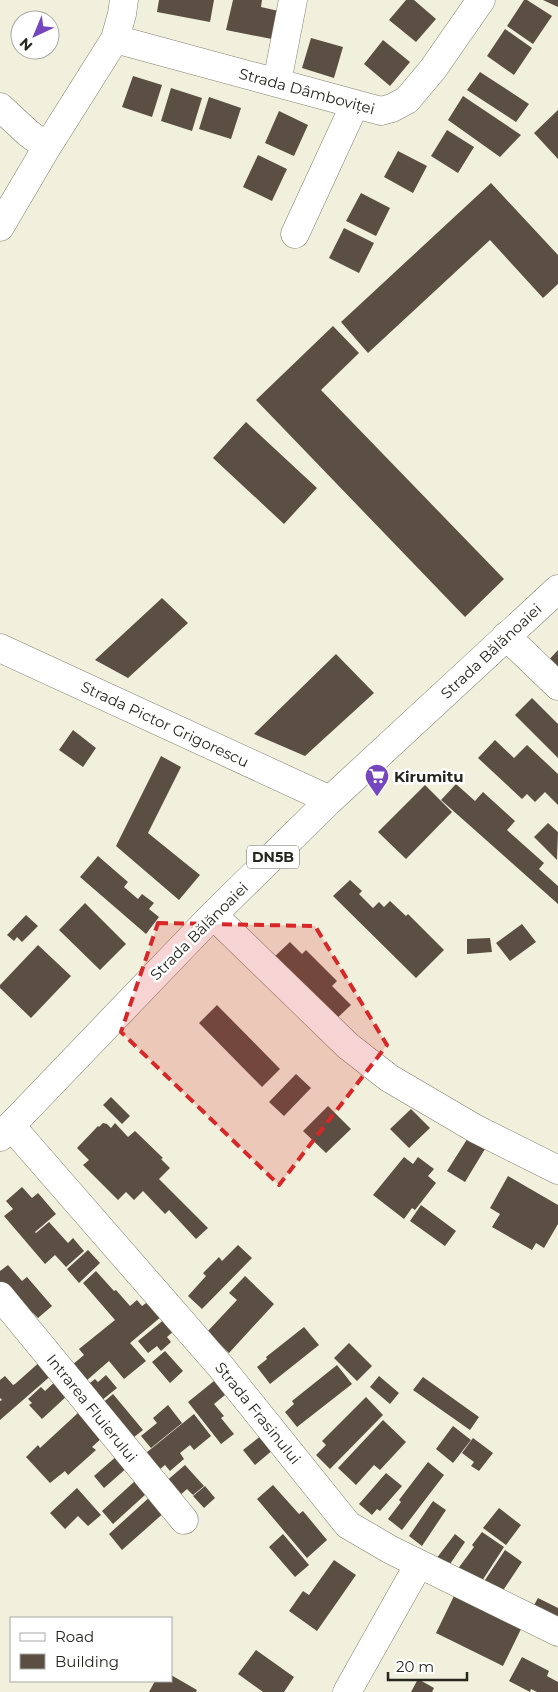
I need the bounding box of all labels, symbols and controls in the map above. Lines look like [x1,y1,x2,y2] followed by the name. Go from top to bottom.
[10,10,60,60] north arrow
[16,34,36,55] text: N
[237,64,377,119] street label: Strada Dâmboviței
[437,599,545,703] street label: Strada Bălănoaiei
[78,677,252,771] street label: Strada Pictor Grigorescu
[364,763,390,797] supermarket icon: Kirumitu
[394,767,463,786] place label: Kirumitu
[247,846,299,869] road number: DN5B
[146,878,252,984] street label: Strada Bălănoaiei
[43,1350,141,1466] street label: Intrarea Fluierului
[211,1358,305,1468] street label: Strada Frasinului
[10,1617,172,1682] legend
[55,1627,94,1646] text: Road
[388,1650,467,1682] scale bar
[55,1652,119,1671] text: Building
[396,1657,434,1676] text: 20 m

